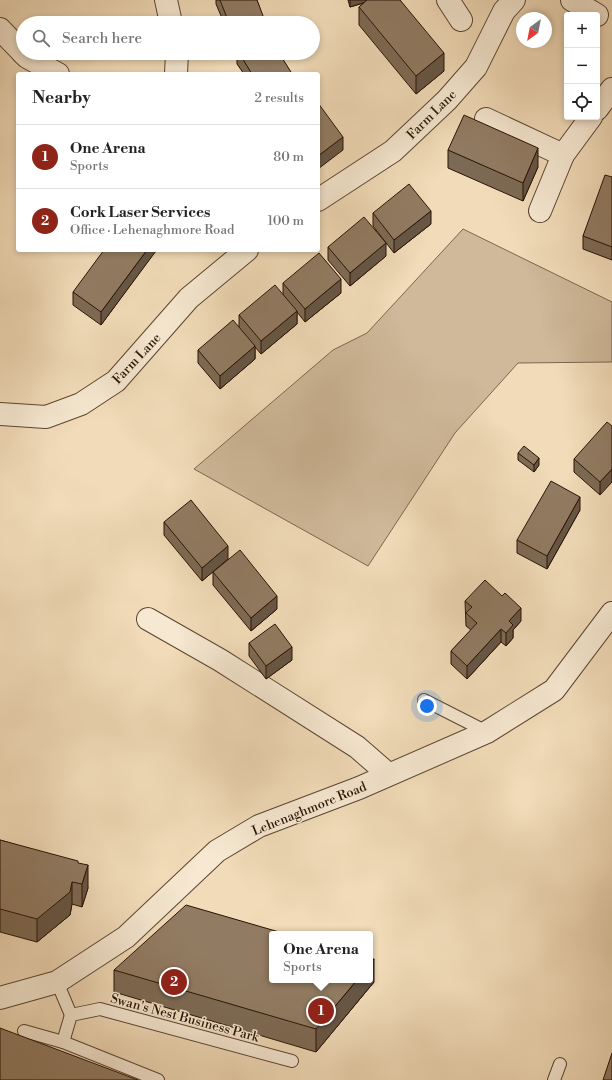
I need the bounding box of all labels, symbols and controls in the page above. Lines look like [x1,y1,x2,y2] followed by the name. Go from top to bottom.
[516,12,552,48] north arrow
[564,12,600,120] map controls
[564,12,600,48] button: +
[16,16,320,60] search box
[30,27,52,49] icon: search
[62,29,142,48] text: Search here
[564,48,600,84] button: −
[564,84,600,120] button: locate
[404,86,460,143] street label: Farm Lane
[32,87,91,109] text: Nearby
[255,90,304,106] text: 2 results
[70,139,146,158] text: One Arena
[42,149,48,165] text: 1
[273,149,304,165] text: 80 m
[70,158,109,174] text: Sports
[70,203,210,222] text: Cork Laser Services
[41,213,49,229] text: 2
[268,213,304,229] text: 100 m
[70,222,234,238] text: Office · Lehenaghmore Road
[109,330,165,387] street label: Farm Lane
[417,696,437,716] your location
[250,778,369,839] street label: Lehenaghmore Road
[269,931,373,983] popup
[283,940,359,959] text: One Arena
[283,959,322,975] text: Sports
[161,967,187,997] pin: 2
[109,990,262,1046] street label: Swan's Nest Business Park
[308,996,334,1026] pin: 1

